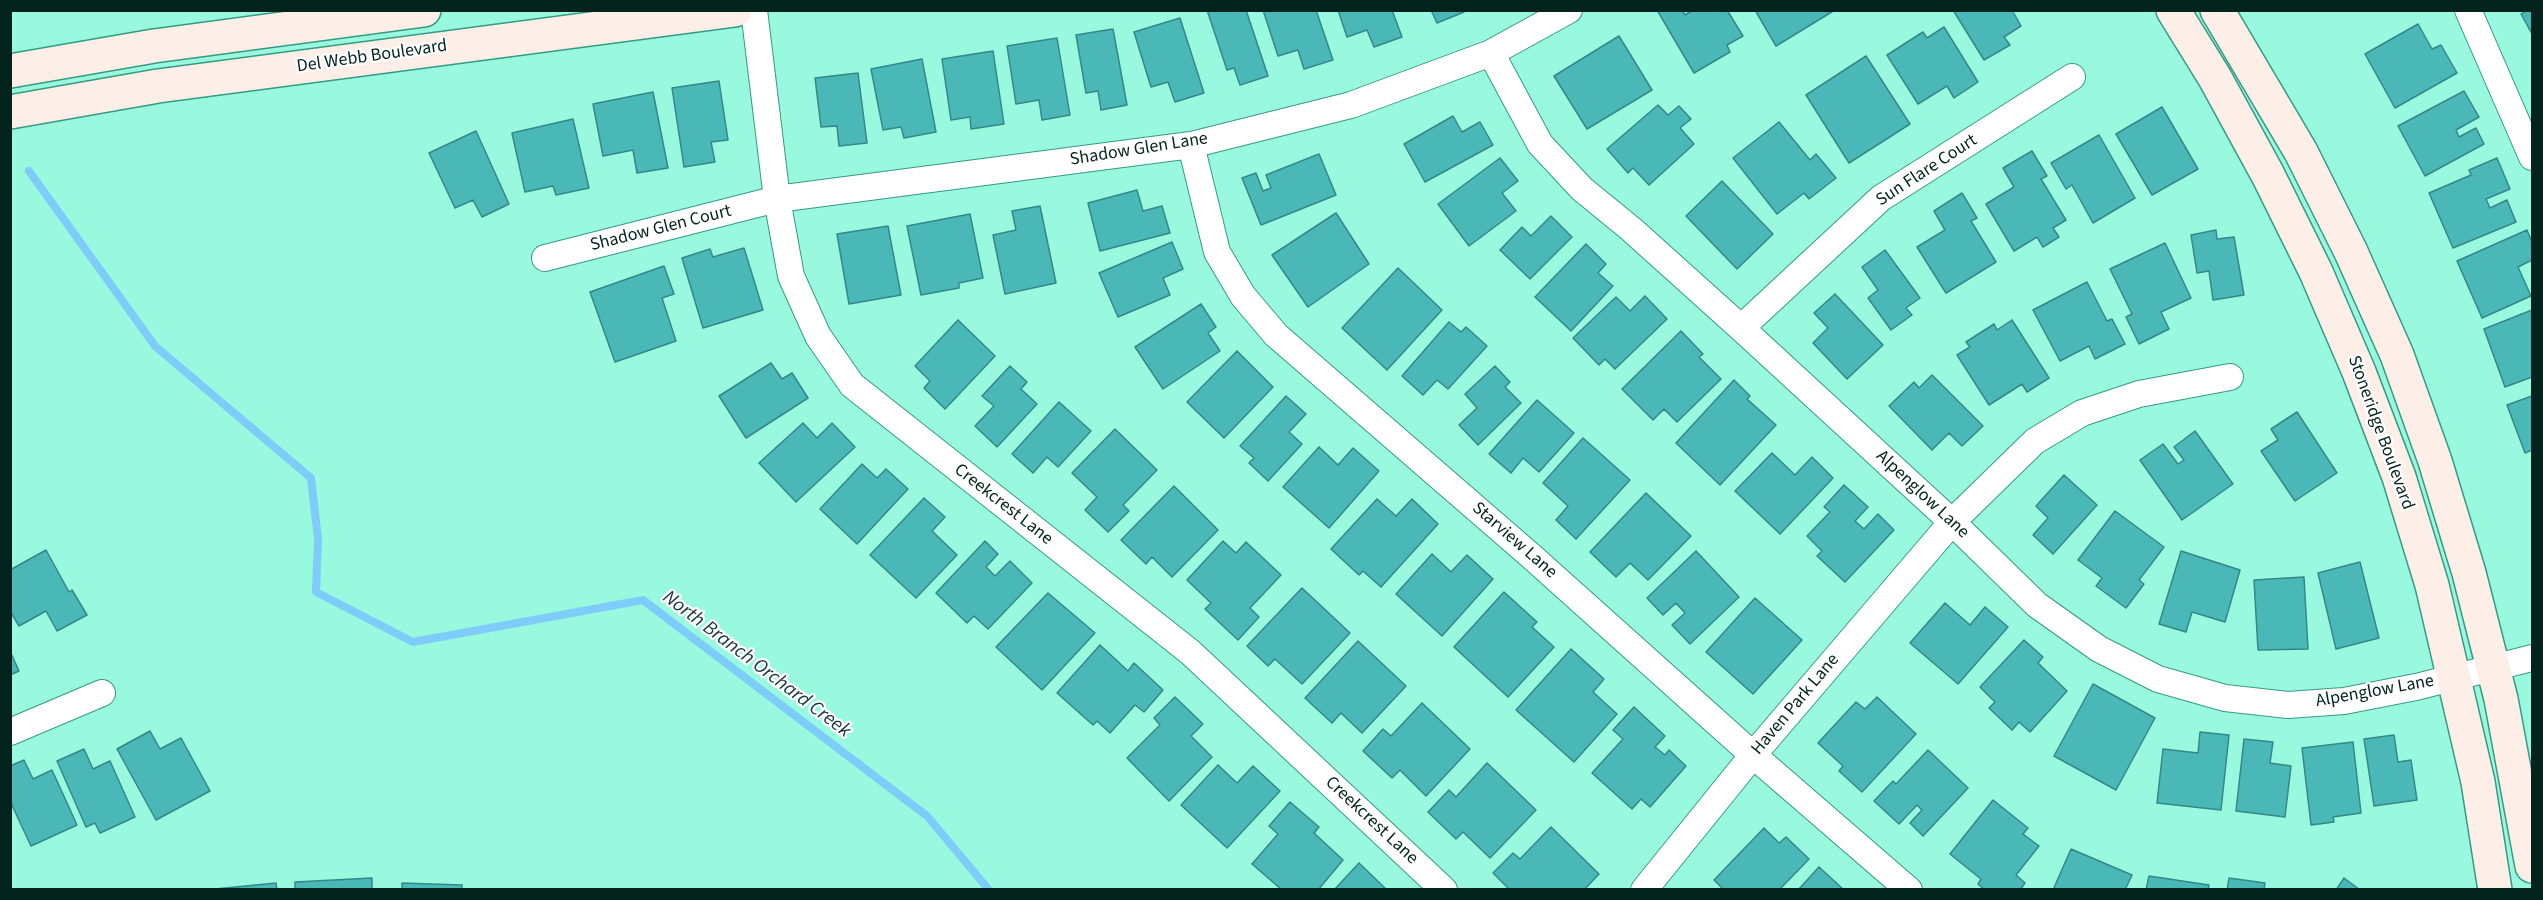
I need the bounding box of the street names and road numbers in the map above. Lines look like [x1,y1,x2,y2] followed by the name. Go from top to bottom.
[295,36,449,78] street label: Del Webb Boulevard
[1068,128,1210,172] street label: Shadow Glen Lane
[1872,130,1982,212] street label: Sun Flare Court
[588,201,734,257] street label: Shadow Glen Court
[2342,353,2418,513] street label: Stoneridge Boulevard
[1871,446,1973,544] street label: Alpenglow Lane
[949,460,1057,550] street label: Creekcrest Lane
[1467,498,1561,584] street label: Starview Lane
[1747,650,1845,760] street label: Haven Park Lane
[2314,671,2436,713] street label: Alpenglow Lane
[1320,772,1422,870] street label: Creekcrest Lane

